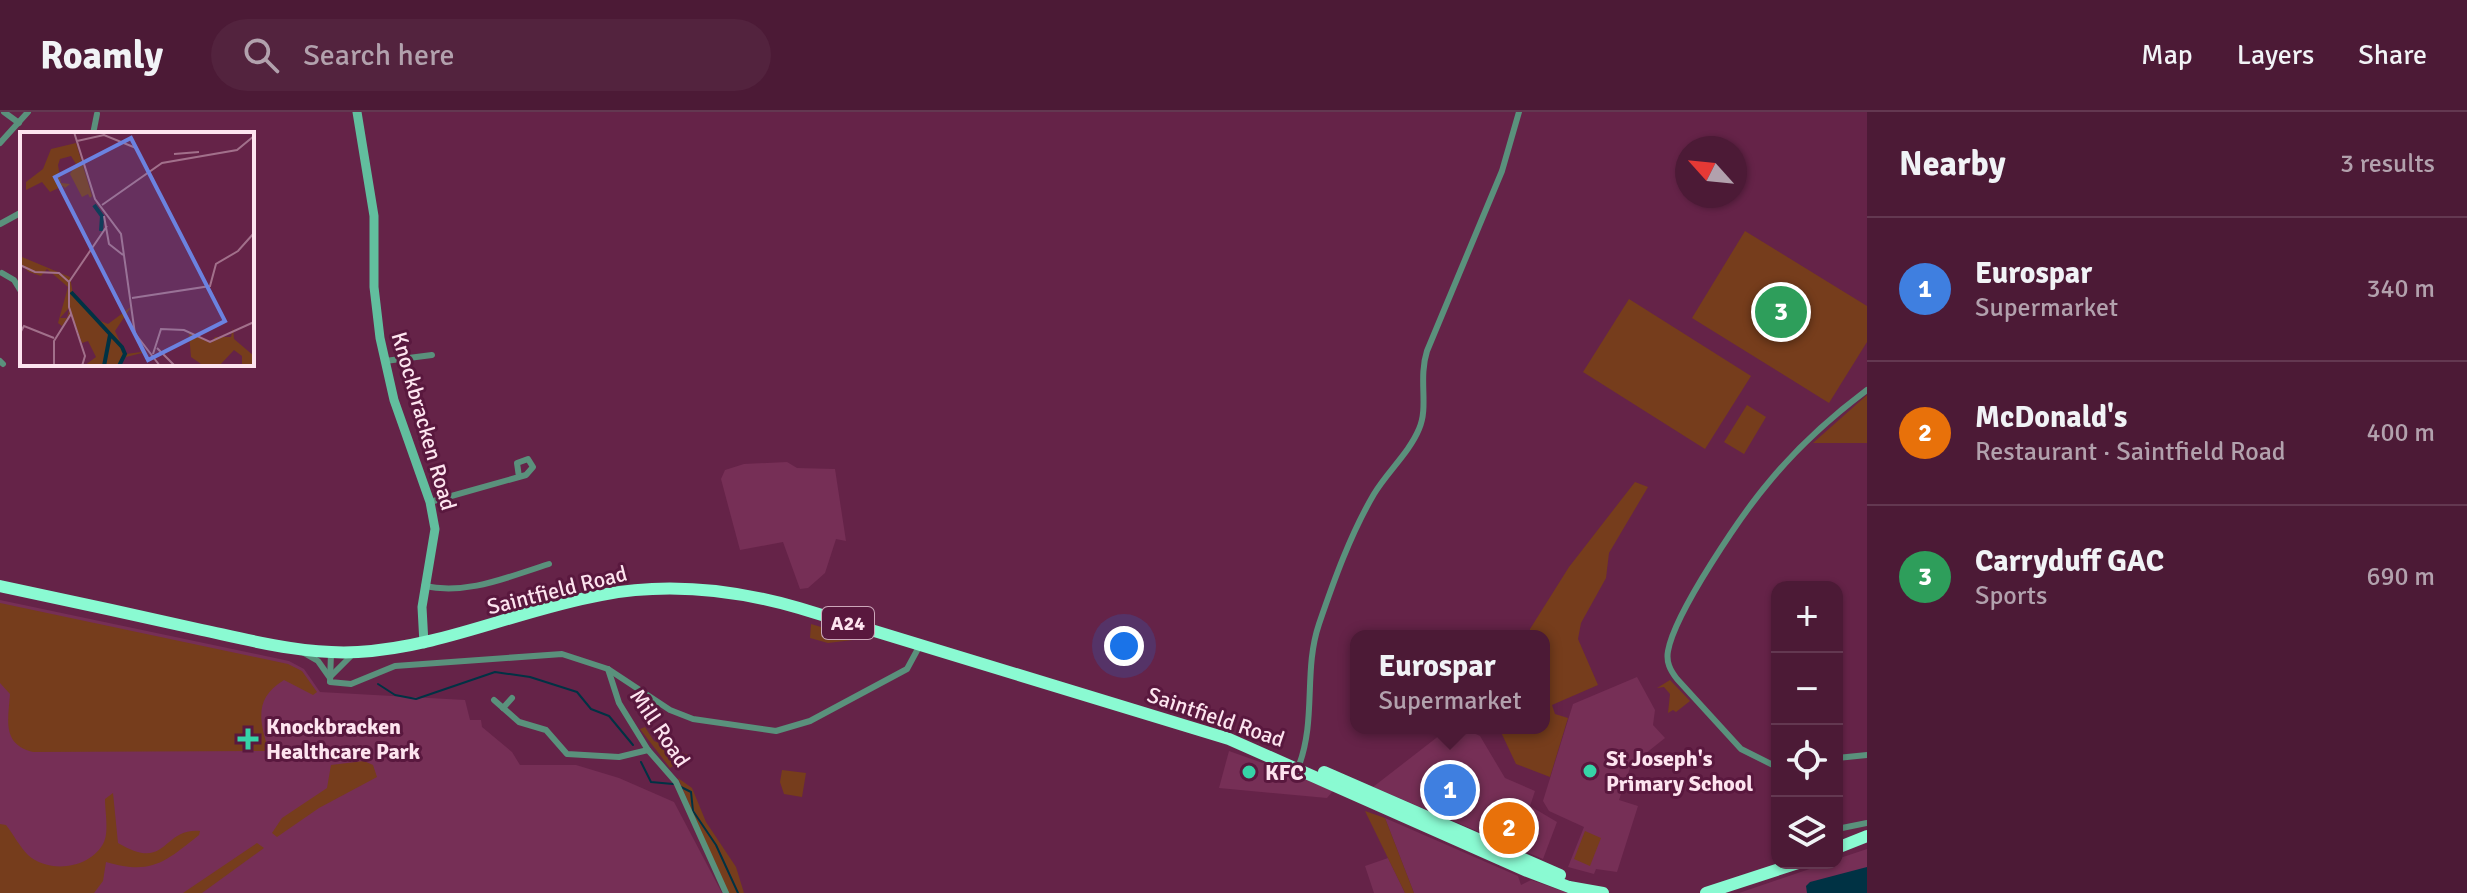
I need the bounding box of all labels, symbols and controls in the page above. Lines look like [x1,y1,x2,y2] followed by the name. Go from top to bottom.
[211,19,771,91] search box
[40,32,163,79] text: Roamly
[239,33,283,77] icon: search
[303,37,454,74] text: Search here
[2141,38,2193,72] text: Map
[2237,38,2314,72] text: Layers
[2358,38,2427,72] text: Share
[20,132,254,366] inset map
[1675,136,1747,208] north arrow
[1899,143,2006,185] text: Nearby
[2340,148,2435,180] text: 3 results
[1975,255,2092,292] text: Eurospar
[1918,273,1932,305] text: 1
[2366,273,2435,305] text: 340 m
[1755,282,1807,342] pin: 3
[1975,292,2118,324] text: Supermarket
[386,329,462,513] street label: Knockbracken Road
[1975,399,2127,436] text: McDonald's
[1918,417,1932,449] text: 2
[2366,417,2435,449] text: 400 m
[1975,436,2286,468] text: Restaurant · Saintfield Road
[1975,543,2164,580] text: Carryduff GAC
[484,560,630,620] street label: Saintfield Road
[1918,561,1932,593] text: 3
[2366,561,2435,593] text: 690 m
[1975,580,2047,612] text: Sports
[1771,581,1843,869] map controls
[1771,581,1843,653] button: +
[822,607,874,639] road number: A24
[1104,626,1144,666] your location
[1350,630,1550,734] popup
[1378,648,1496,685] text: Eurospar
[1771,653,1843,725] button: −
[1144,681,1288,753] street label: Saintfield Road
[624,684,696,772] street label: Mill Road
[1378,685,1522,717] text: Supermarket
[266,713,421,765] place label: Knockbracken Healthcare Park
[1771,725,1843,797] button: locate
[237,728,259,750] marker: Knockbracken Healthcare Park
[1606,745,1753,797] place label: St Joseph's Primary School
[1265,759,1304,786] place label: KFC
[1424,760,1476,820] pin: 1
[1581,762,1599,780] marker: St Joseph's Primary School
[1240,763,1258,781] marker: KFC
[1771,797,1843,869] button: layers
[1483,798,1535,858] pin: 2

